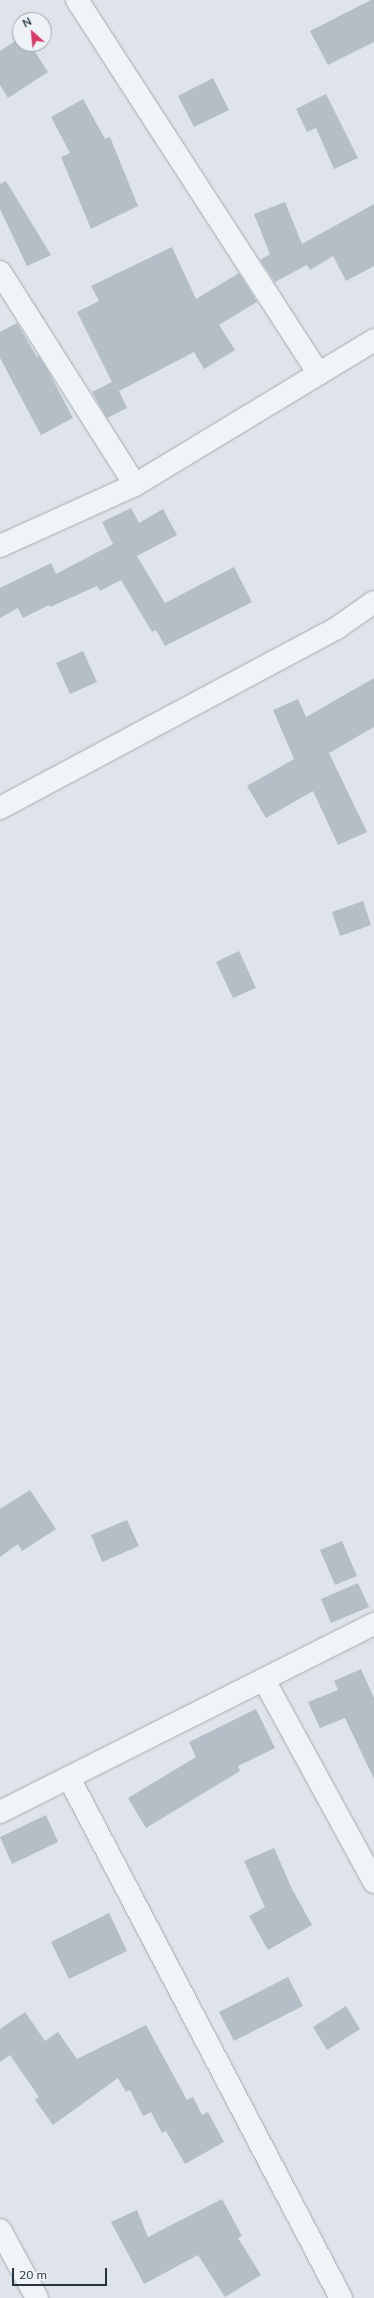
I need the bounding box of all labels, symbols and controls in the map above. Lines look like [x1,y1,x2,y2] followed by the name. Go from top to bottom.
[12,12,52,52] north arrow
[20,14,34,30] text: N
[14,2260,109,2286] scale bar
[19,2267,47,2282] text: 20 m

